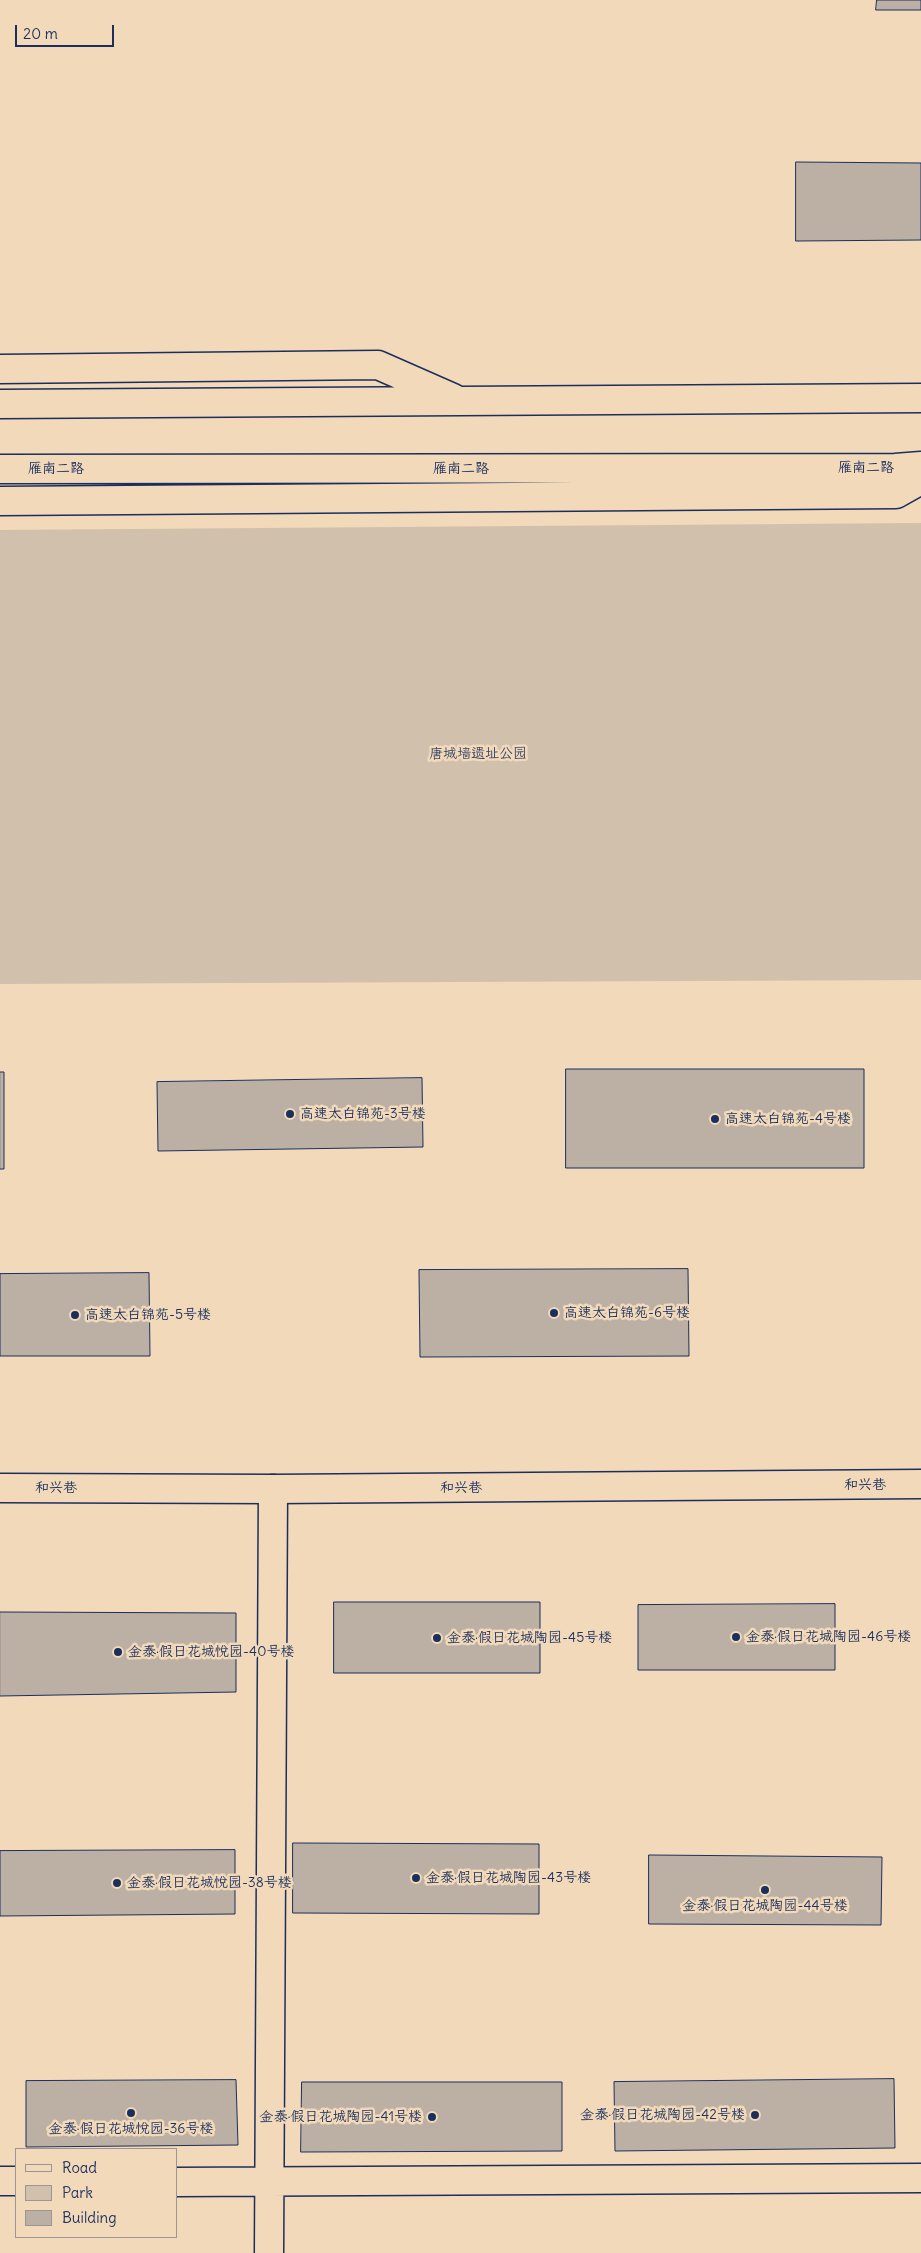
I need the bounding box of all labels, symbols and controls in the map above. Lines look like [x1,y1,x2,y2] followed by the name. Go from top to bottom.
[18,15,116,47] scale bar
[23,24,58,43] text: 20 m
[838,460,894,476] street label: 雁南二路
[28,461,84,477] street label: 雁南二路
[433,461,489,477] street label: 雁南二路
[429,746,527,762] park label: 唐城墙遗址公园
[300,1106,426,1122] place label: 高速太白锦苑-3号楼
[284,1108,296,1120] marker: 高速太白锦苑-3号楼
[725,1111,851,1127] place label: 高速太白锦苑-4号楼
[709,1113,721,1125] marker: 高速太白锦苑-4号楼
[564,1305,690,1321] place label: 高速太白锦苑-6号楼
[85,1307,211,1323] place label: 高速太白锦苑-5号楼
[548,1307,560,1319] marker: 高速太白锦苑-6号楼
[69,1309,81,1321] marker: 高速太白锦苑-5号楼
[844,1477,886,1493] street label: 和兴巷
[35,1480,77,1496] street label: 和兴巷
[440,1480,482,1496] street label: 和兴巷
[746,1629,911,1645] place label: 金泰·假日花城陶园-46号楼
[447,1630,612,1646] place label: 金泰·假日花城陶园-45号楼
[730,1631,742,1643] marker: 金泰·假日花城陶园-46号楼
[431,1632,443,1644] marker: 金泰·假日花城陶园-45号楼
[128,1644,294,1660] place label: 金泰·假日花城悦园-40号楼
[112,1646,124,1658] marker: 金泰·假日花城悦园-40号楼
[426,1870,591,1886] place label: 金泰·假日花城陶园-43号楼
[410,1872,422,1884] marker: 金泰·假日花城陶园-43号楼
[127,1875,292,1891] place label: 金泰·假日花城悦园-38号楼
[111,1877,123,1889] marker: 金泰·假日花城悦园-38号楼
[759,1884,771,1896] marker: 金泰·假日花城陶园-44号楼
[682,1898,848,1914] place label: 金泰·假日花城陶园-44号楼
[125,2107,137,2119] marker: 金泰·假日花城悦园-36号楼
[580,2107,745,2123] place label: 金泰·假日花城陶园-42号楼
[259,2109,422,2125] place label: 金泰·假日花城陶园-41号楼
[749,2109,761,2121] marker: 金泰·假日花城陶园-42号楼
[426,2111,438,2123] marker: 金泰·假日花城陶园-41号楼
[49,2121,213,2137] place label: 金泰·假日花城悦园-36号楼
[15,2148,178,2238] legend
[62,2158,97,2177] text: Road
[62,2183,93,2202] text: Park
[62,2208,117,2227] text: Building

